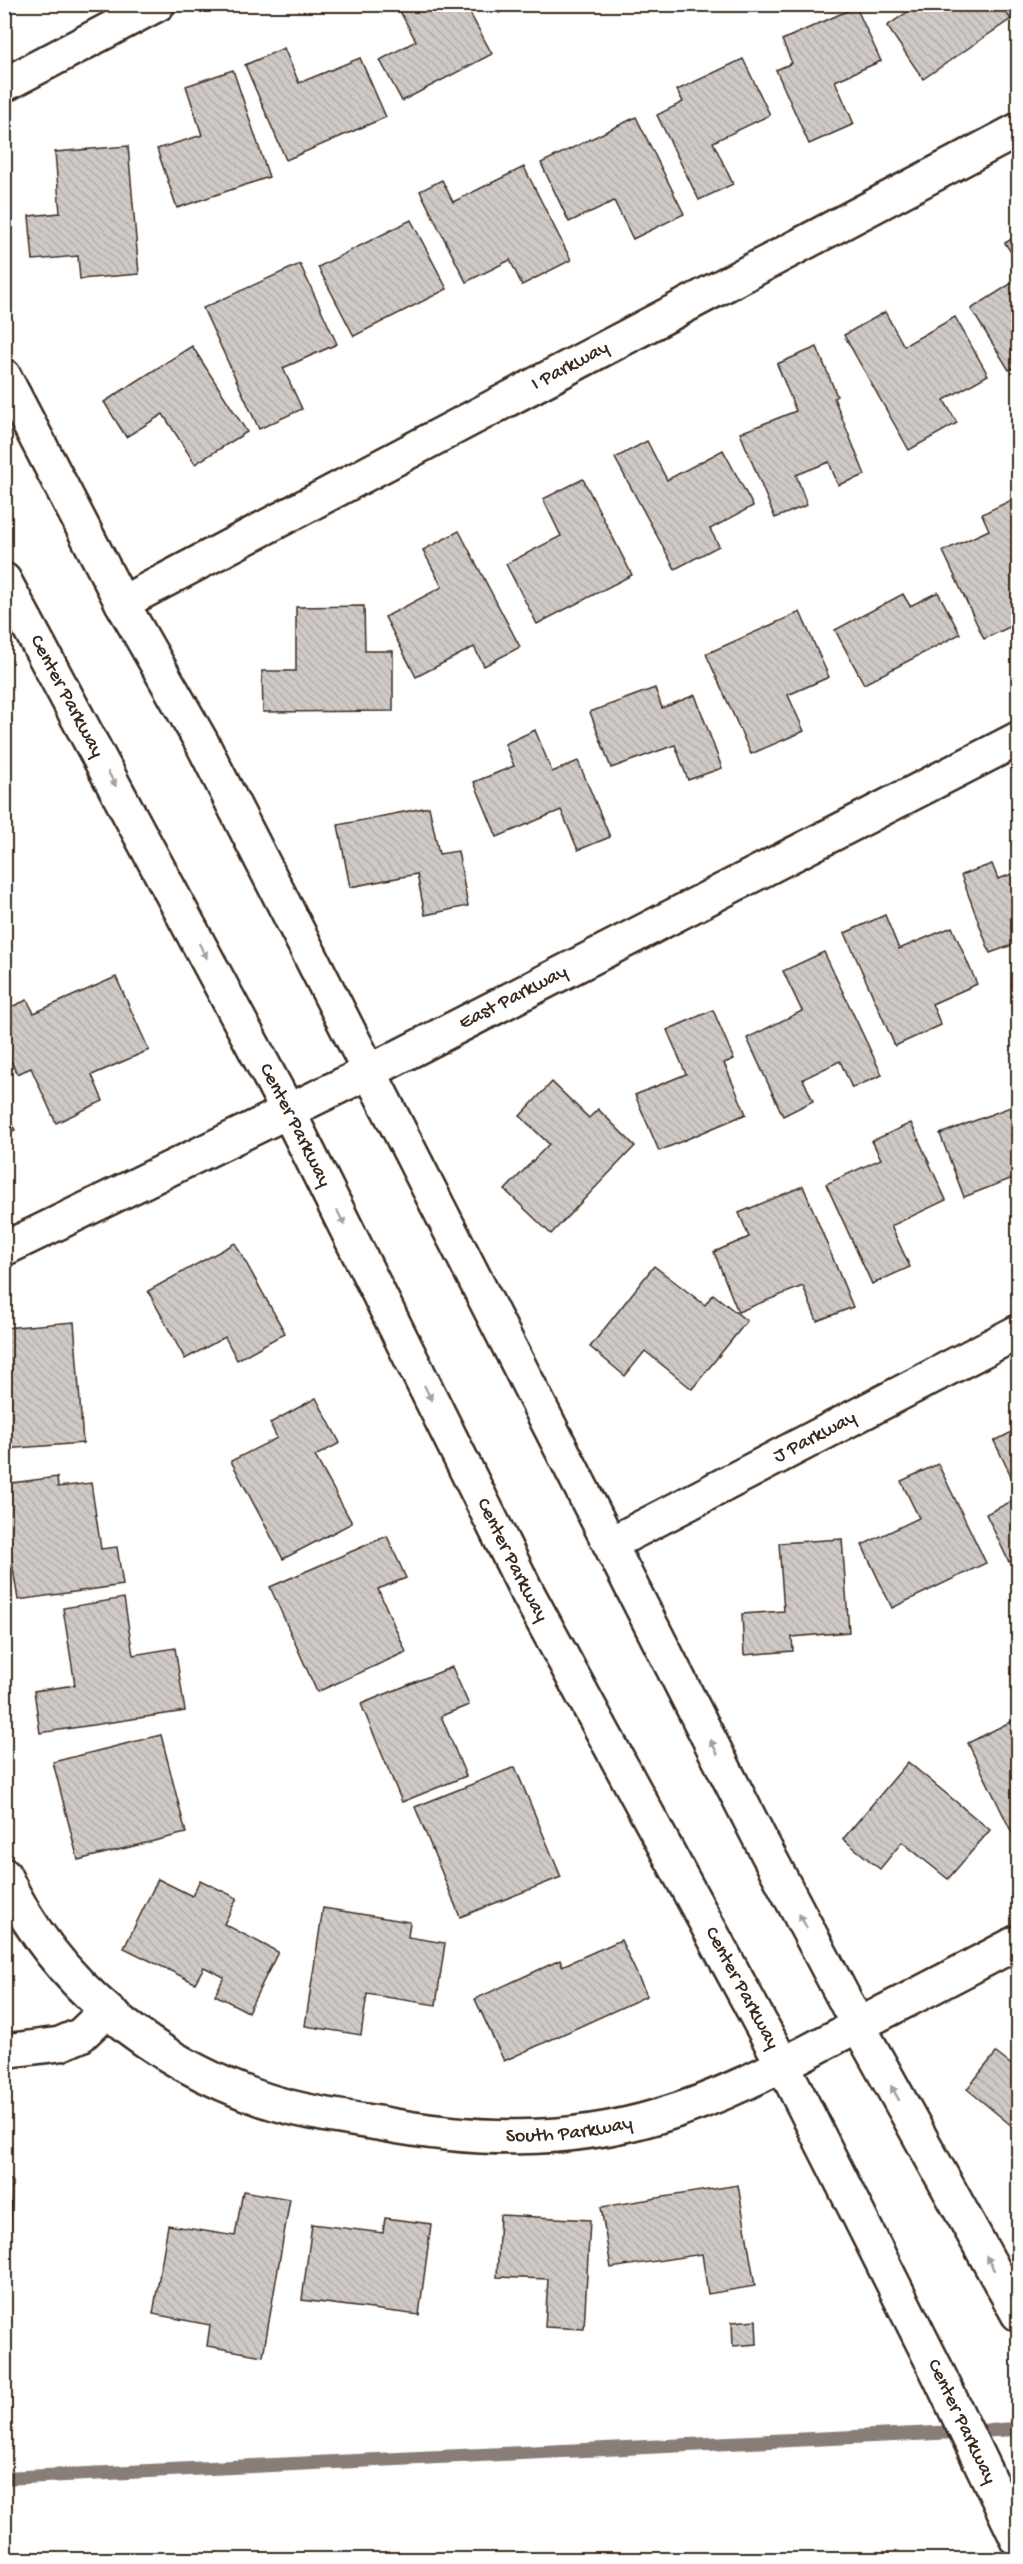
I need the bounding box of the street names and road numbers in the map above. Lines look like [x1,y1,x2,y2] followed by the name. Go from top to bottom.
[528,336,613,396] street label: I Parkway
[24,631,108,762] street label: Center Parkway
[455,961,572,1035] street label: East Parkway
[253,1060,336,1191] street label: Center Parkway
[770,1406,860,1468] street label: J Parkway
[471,1495,553,1626] street label: Center Parkway
[699,1923,784,2054] street label: Center Parkway
[506,2112,635,2148] street label: South Parkway
[922,2356,1001,2488] street label: Center Parkway

